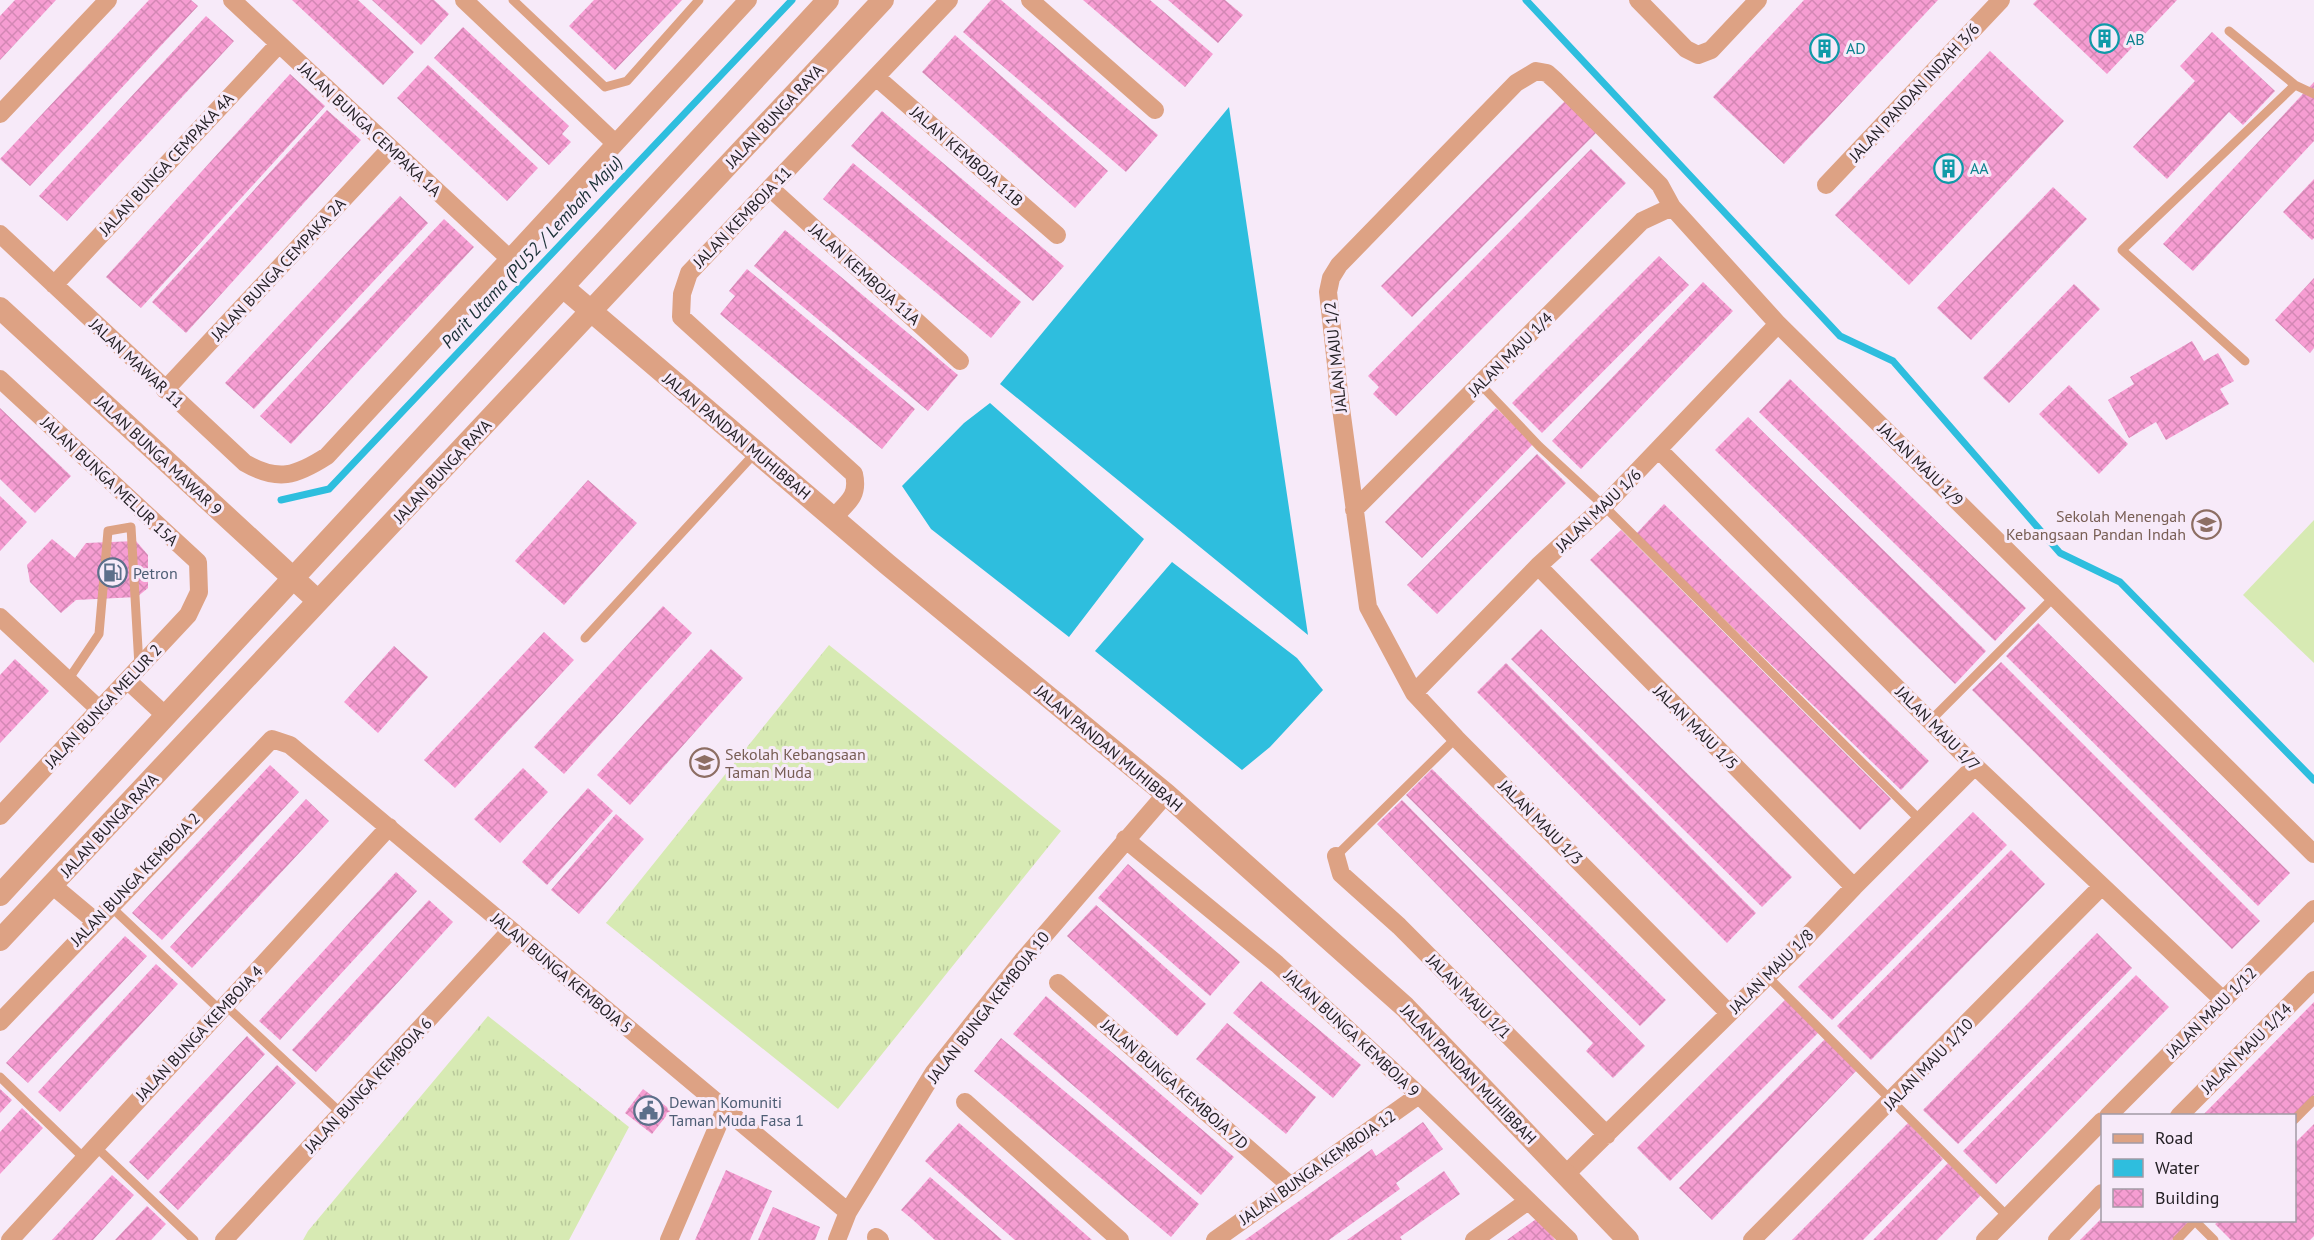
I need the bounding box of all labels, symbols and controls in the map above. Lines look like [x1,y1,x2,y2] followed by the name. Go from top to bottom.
[1844,19,1983,166] street label: JALAN PANDAN INDAH 3/6
[2089,23,2121,55] building icon: AB
[2126,29,2145,49] place label: AB
[1809,32,1841,64] building icon: AD
[1846,38,1866,58] place label: AD
[294,57,446,201] street label: JALAN BUNGA CEMPAKA 1A
[720,59,828,173] street label: JALAN BUNGA RAYA
[94,88,238,240] street label: JALAN BUNGA CEMPAKA 4A
[906,101,1027,210] street label: JALAN KEMBOJA 11B
[436,150,627,353] water label: Parit Utama (PU52 / Lembah Maju)
[1933,152,1965,184] building icon: AA
[1970,158,1989,178] place label: AA
[688,162,795,273] street label: JALAN KEMBOJA 11
[206,193,350,345] street label: JALAN BUNGA CEMPAKA 2A
[805,218,925,330] street label: JALAN KEMBOJA 11A
[1319,301,1351,414] street label: JALAN MAJU 1/2
[1463,307,1557,401] street label: JALAN MAJU 1/4
[85,313,188,412] street label: JALAN MAWAR 11
[658,368,815,504] street label: JALAN PANDAN MUHIBBAH
[91,390,227,519] street label: JALAN BUNGA MAWAR 9
[36,411,183,550] street label: JALAN BUNGA MELUR 15A
[388,414,496,528] street label: JALAN BUNGA RAYA
[1873,417,1968,510] street label: JALAN MAJU 1/9
[1550,464,1645,557] street label: JALAN MAJU 1/6
[2006,506,2186,544] place label: Sekolah Menengah Kebangsaan Pandan Indah
[2191,509,2223,541] school or university icon: Sekolah Menengah Kebangsaan Pandan Indah
[96,557,128,589] fuel station icon: Petron
[133,563,178,583] place label: Petron
[40,640,166,773] street label: JALAN BUNGA MELUR 2
[1030,680,1187,816] street label: JALAN PANDAN MUHIBBAH
[1649,680,1742,773] street label: JALAN MAJU 1/5
[1891,681,1984,774] street label: JALAN MAJU 1/7
[725,744,866,782] place label: Sekolah Kebangsaan Taman Muda
[688,747,720,779] school or university icon: Sekolah Kebangsaan Taman Muda
[55,768,163,882] street label: JALAN BUNGA RAYA
[1494,775,1587,868] street label: JALAN MAJU 1/3
[65,808,204,951] street label: JALAN BUNGA KEMBOJA 2
[487,908,637,1038] street label: JALAN BUNGA KEMBOJA 5
[1724,925,1817,1018] street label: JALAN MAJU 1/8
[922,927,1053,1087] street label: JALAN BUNGA KEMBOJA 10
[1422,949,1515,1042] street label: JALAN MAJU 1/1
[130,961,267,1106] street label: JALAN BUNGA KEMBOJA 4
[2161,963,2260,1062] street label: JALAN MAJU 1/12
[1279,964,1424,1101] street label: JALAN BUNGA KEMBOJA 9
[2196,998,2296,1098] street label: JALAN MAJU 1/14
[1396,999,1541,1148] street label: JALAN PANDAN MUHIBBAH
[299,1013,436,1158] street label: JALAN BUNGA KEMBOJA 6
[1097,1014,1253,1153] street label: JALAN BUNGA KEMBOJA 7D
[1878,1014,1977,1115] street label: JALAN MAJU 1/10
[669,1092,804,1130] place label: Dewan Komuniti Taman Muda Fasa 1
[632,1095,664,1127] public building icon: Dewan Komuniti Taman Muda Fasa 1
[1234,1105,1399,1229] street label: JALAN BUNGA KEMBOJA 12
[2101,1114,2296,1222] legend
[2155,1126,2193,1149] text: Road
[2155,1156,2199,1179] text: Water
[2155,1186,2219,1209] text: Building

